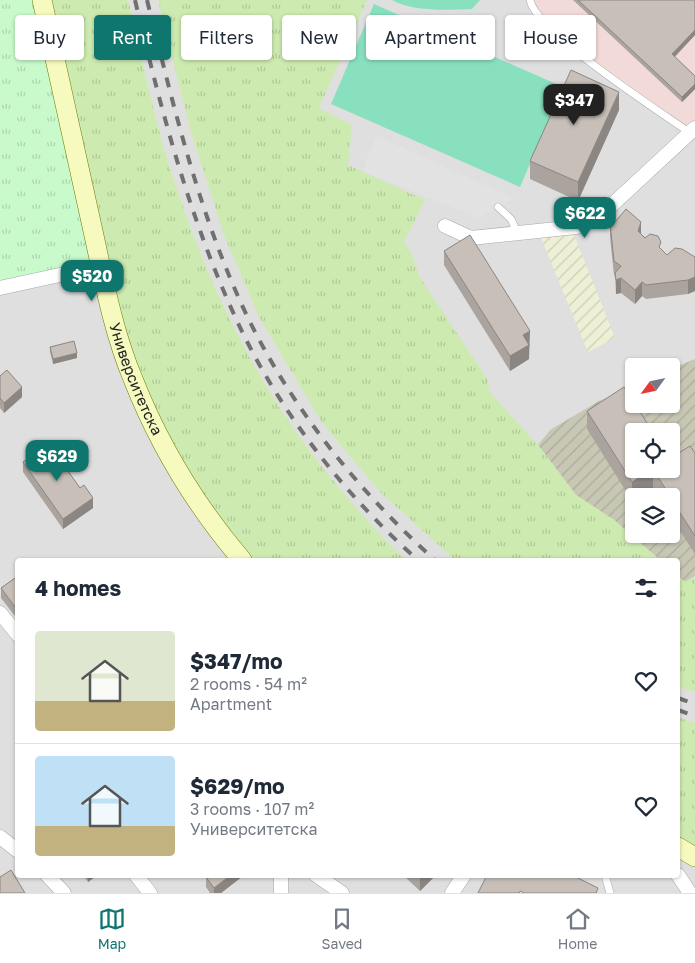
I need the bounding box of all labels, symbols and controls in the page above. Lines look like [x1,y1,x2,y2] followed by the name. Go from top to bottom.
[15,15,84,60] chip: Buy
[94,15,171,60] chip: Rent
[181,15,272,60] chip: Filters
[282,15,356,60] chip: New
[366,15,495,60] chip: Apartment
[505,15,596,60] chip: House
[544,84,604,126] pin: $347
[554,90,594,110] text: $347
[555,196,615,239] pin: $622
[565,203,605,223] text: $622
[62,260,122,302] pin: $520
[72,266,112,286] text: $520
[106,321,167,438] street label: Университетска
[625,358,680,412] north arrow
[625,358,680,543] map controls
[625,423,680,478] button: locate
[27,440,87,482] pin: $629
[37,446,77,466] text: $629
[625,488,680,543] button: layers
[632,574,660,602] icon: filters
[35,575,121,601] text: 4 homes
[190,648,283,674] text: $347/mo
[75,651,135,711] icon: home
[632,667,660,695] icon: heart
[190,674,307,694] text: 2 rooms · 54 m²
[190,694,272,714] text: Apartment
[190,773,285,799] text: $629/mo
[75,776,135,836] icon: home
[632,792,660,820] icon: heart
[190,799,314,819] text: 3 rooms · 107 m²
[190,819,318,839] text: Университетска
[98,905,126,952] tab: Map
[322,905,362,952] tab: Saved
[558,905,597,952] tab: Home

